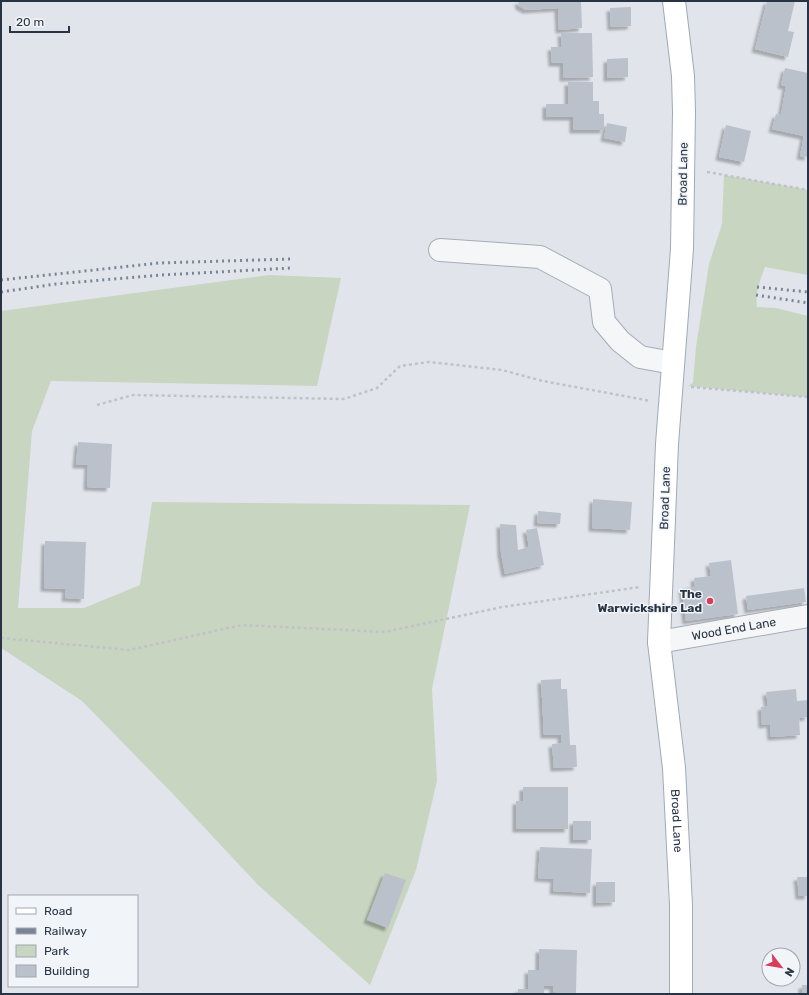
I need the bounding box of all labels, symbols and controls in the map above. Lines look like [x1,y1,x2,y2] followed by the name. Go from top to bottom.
[10,8,69,34] scale bar
[16,15,44,29] text: 20 m
[675,142,691,206] street label: Broad Lane
[657,466,673,530] street label: Broad Lane
[598,587,702,615] place label: The Warwickshire Lad
[705,596,715,606] marker: The Warwickshire Lad
[691,615,777,643] street label: Wood End Lane
[668,789,685,853] street label: Broad Lane
[8,895,138,987] legend
[44,904,72,918] text: Road
[44,924,87,938] text: Railway
[44,944,70,958] text: Park
[761,947,801,987] north arrow
[44,964,90,978] text: Building
[781,965,797,979] text: N

